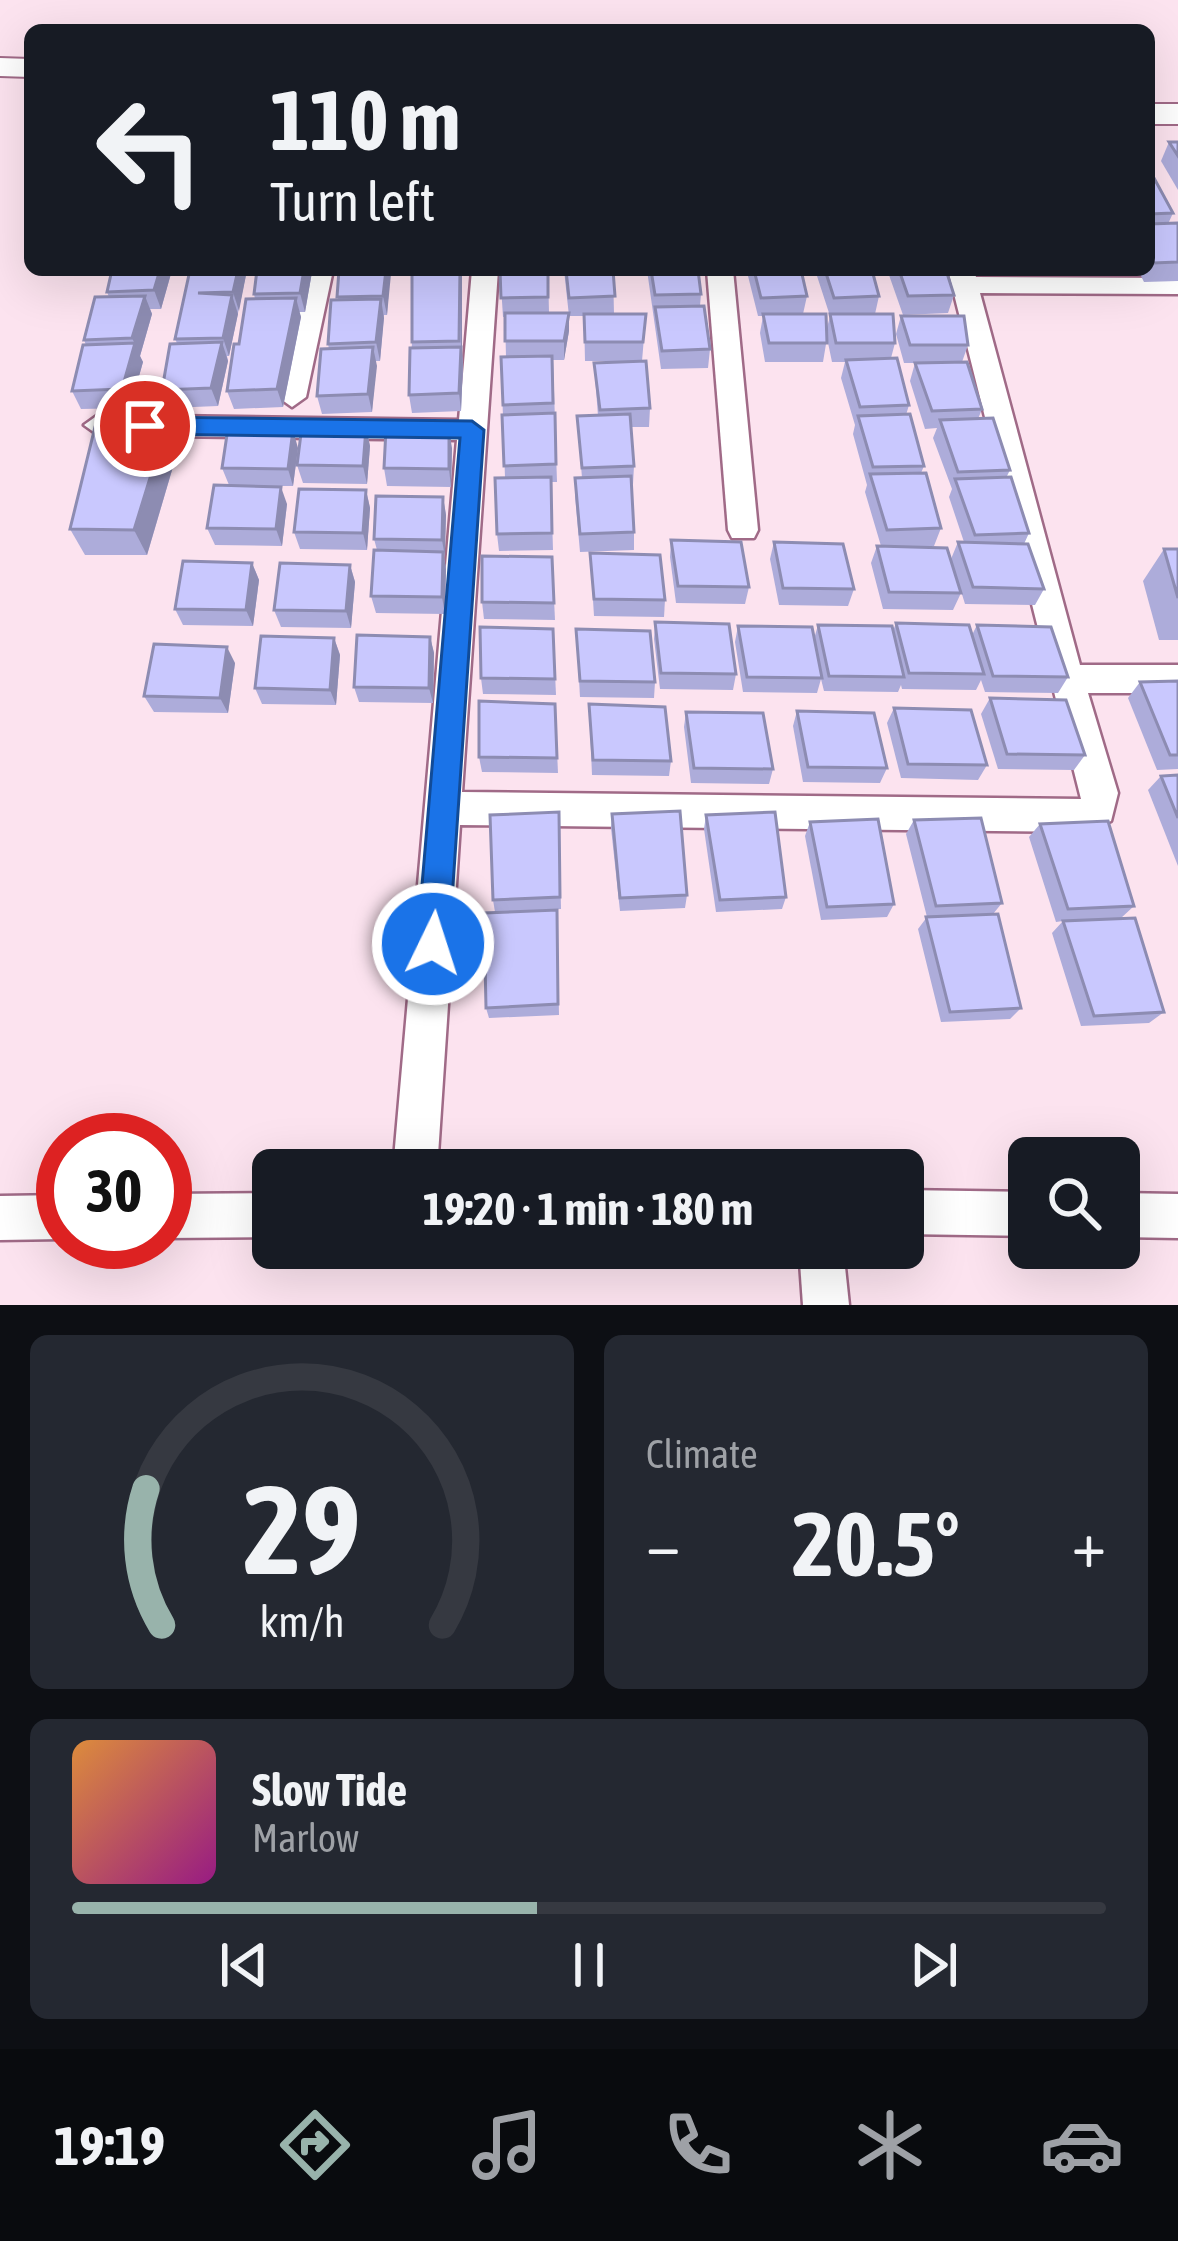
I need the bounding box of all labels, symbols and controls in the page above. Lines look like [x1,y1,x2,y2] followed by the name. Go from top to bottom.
[72,72,228,228] icon: left
[270,72,460,168] text: 110 m
[270,171,435,232] text: Turn left
[94,375,196,477] pin
[112,393,178,459] icon: arrive
[370,881,496,1007] position arrow
[36,1113,192,1269] speed limit sign: 30
[1008,1137,1140,1269] map controls
[1008,1137,1140,1269] button: search
[423,1183,753,1235] text: 19:20 · 1 min · 180 m
[646,1432,758,1476] text: Climate
[243,1457,361,1600] text: 29
[792,1492,960,1595] text: 20.5°
[646,1505,680,1581] text: −
[1072,1505,1106,1581] text: +
[259,1597,345,1646] text: km/h
[252,1764,407,1816] text: Slow Tide
[252,1816,359,1860] text: Marlow
[211,1932,277,1998] icon: previous
[556,1932,622,1998] icon: pause
[901,1932,967,1998] icon: next
[273,2103,357,2187] icon: directions
[465,2103,549,2187] icon: music
[656,2103,740,2187] icon: phone
[848,2103,932,2187] icon: climate
[1040,2103,1124,2187] icon: car
[54,2115,165,2176] text: 19:19

